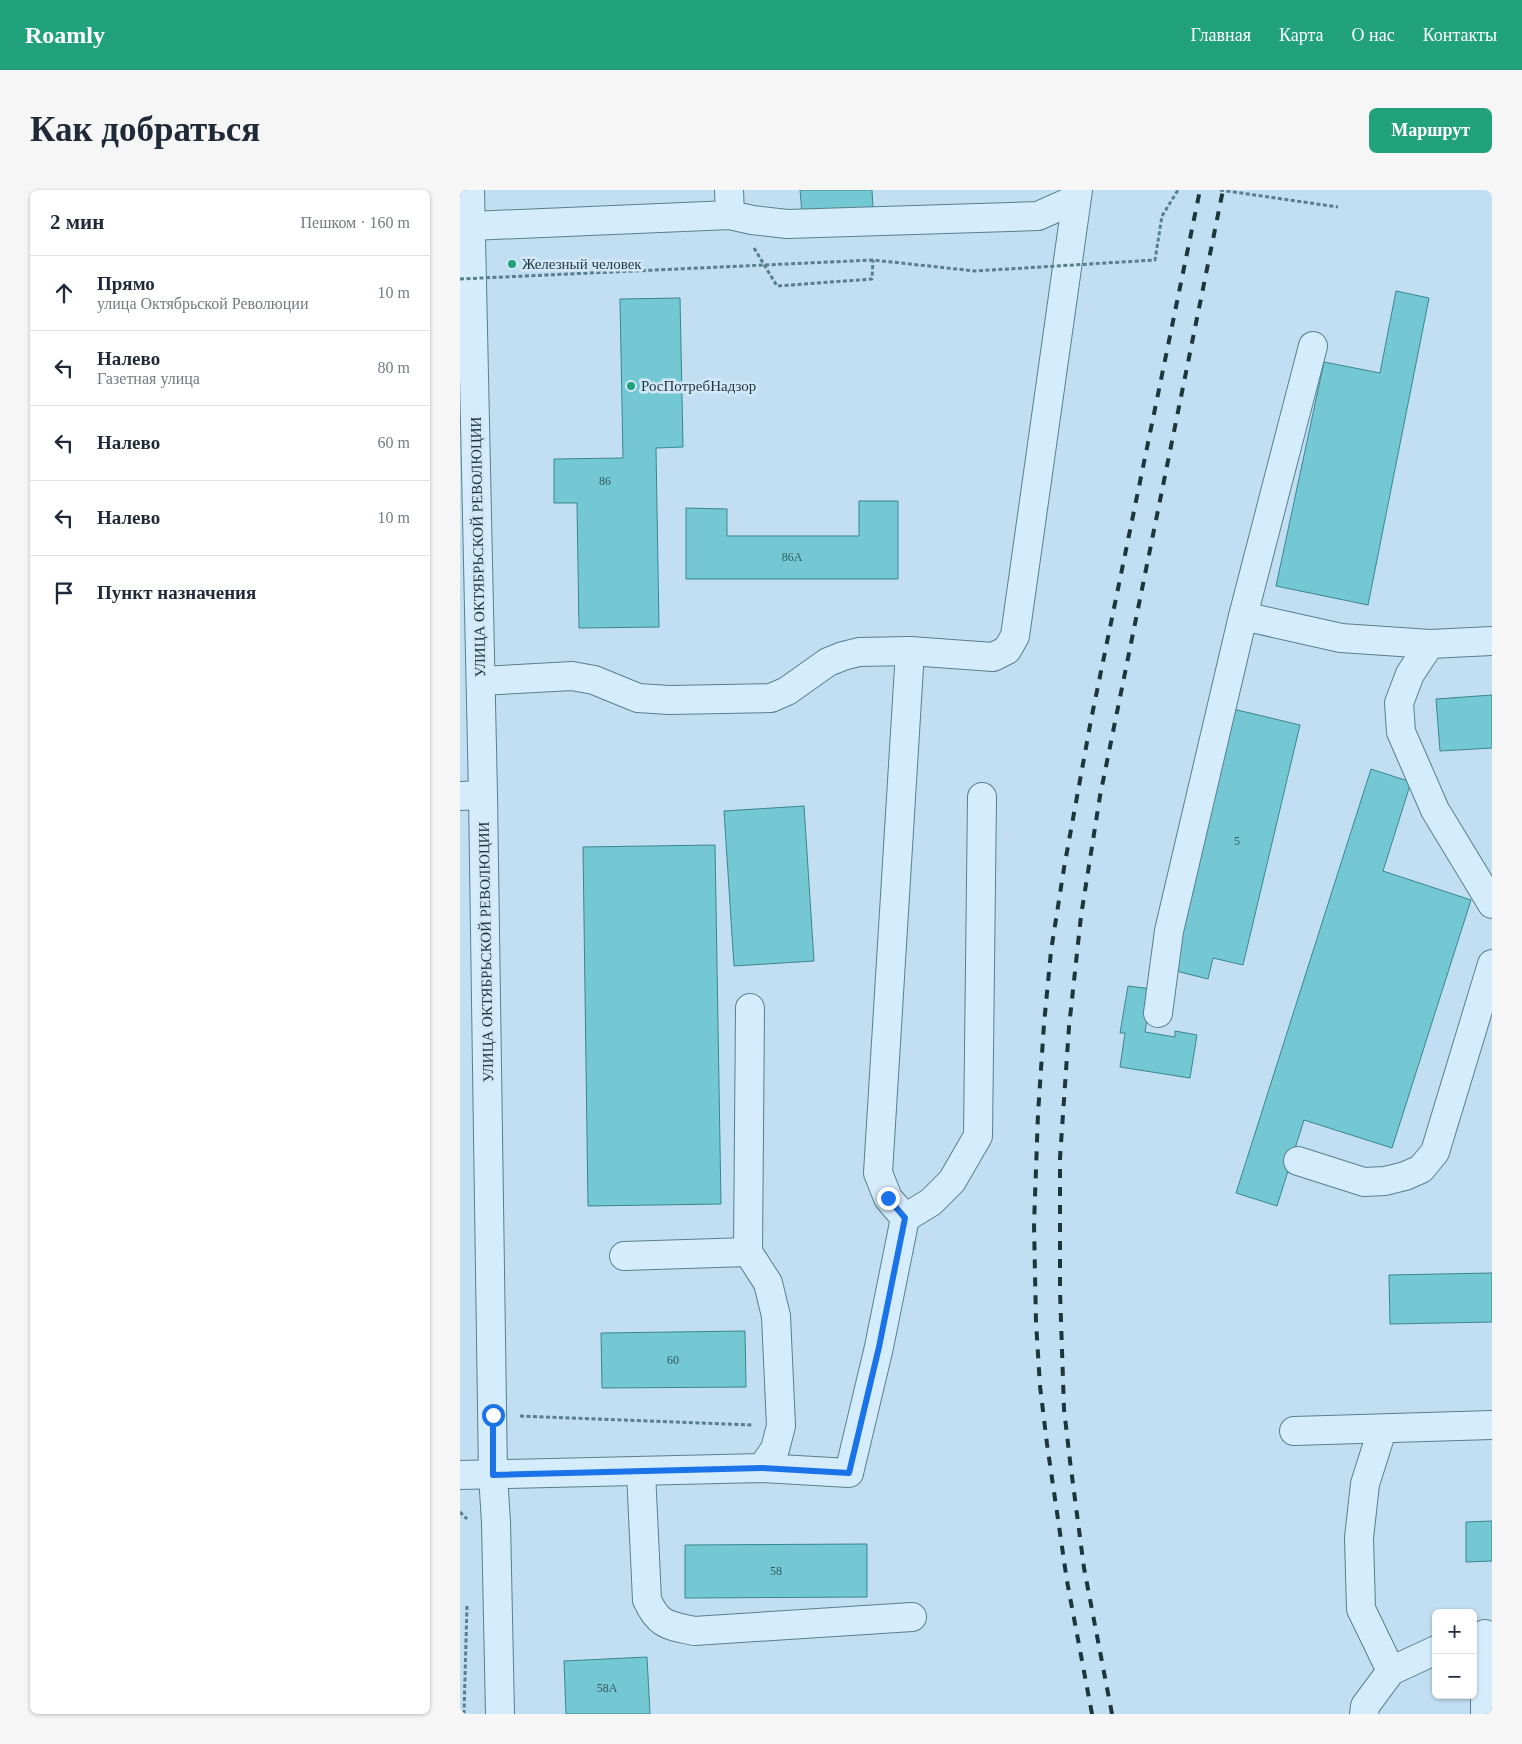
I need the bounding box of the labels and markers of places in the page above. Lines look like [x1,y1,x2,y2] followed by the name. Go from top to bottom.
[522,256,642,272] place label: Железный человек
[506,258,518,270] marker: Железный человек
[641,378,756,394] place label: РосПотребНадзор
[625,380,637,392] marker: РосПотребНадзор

